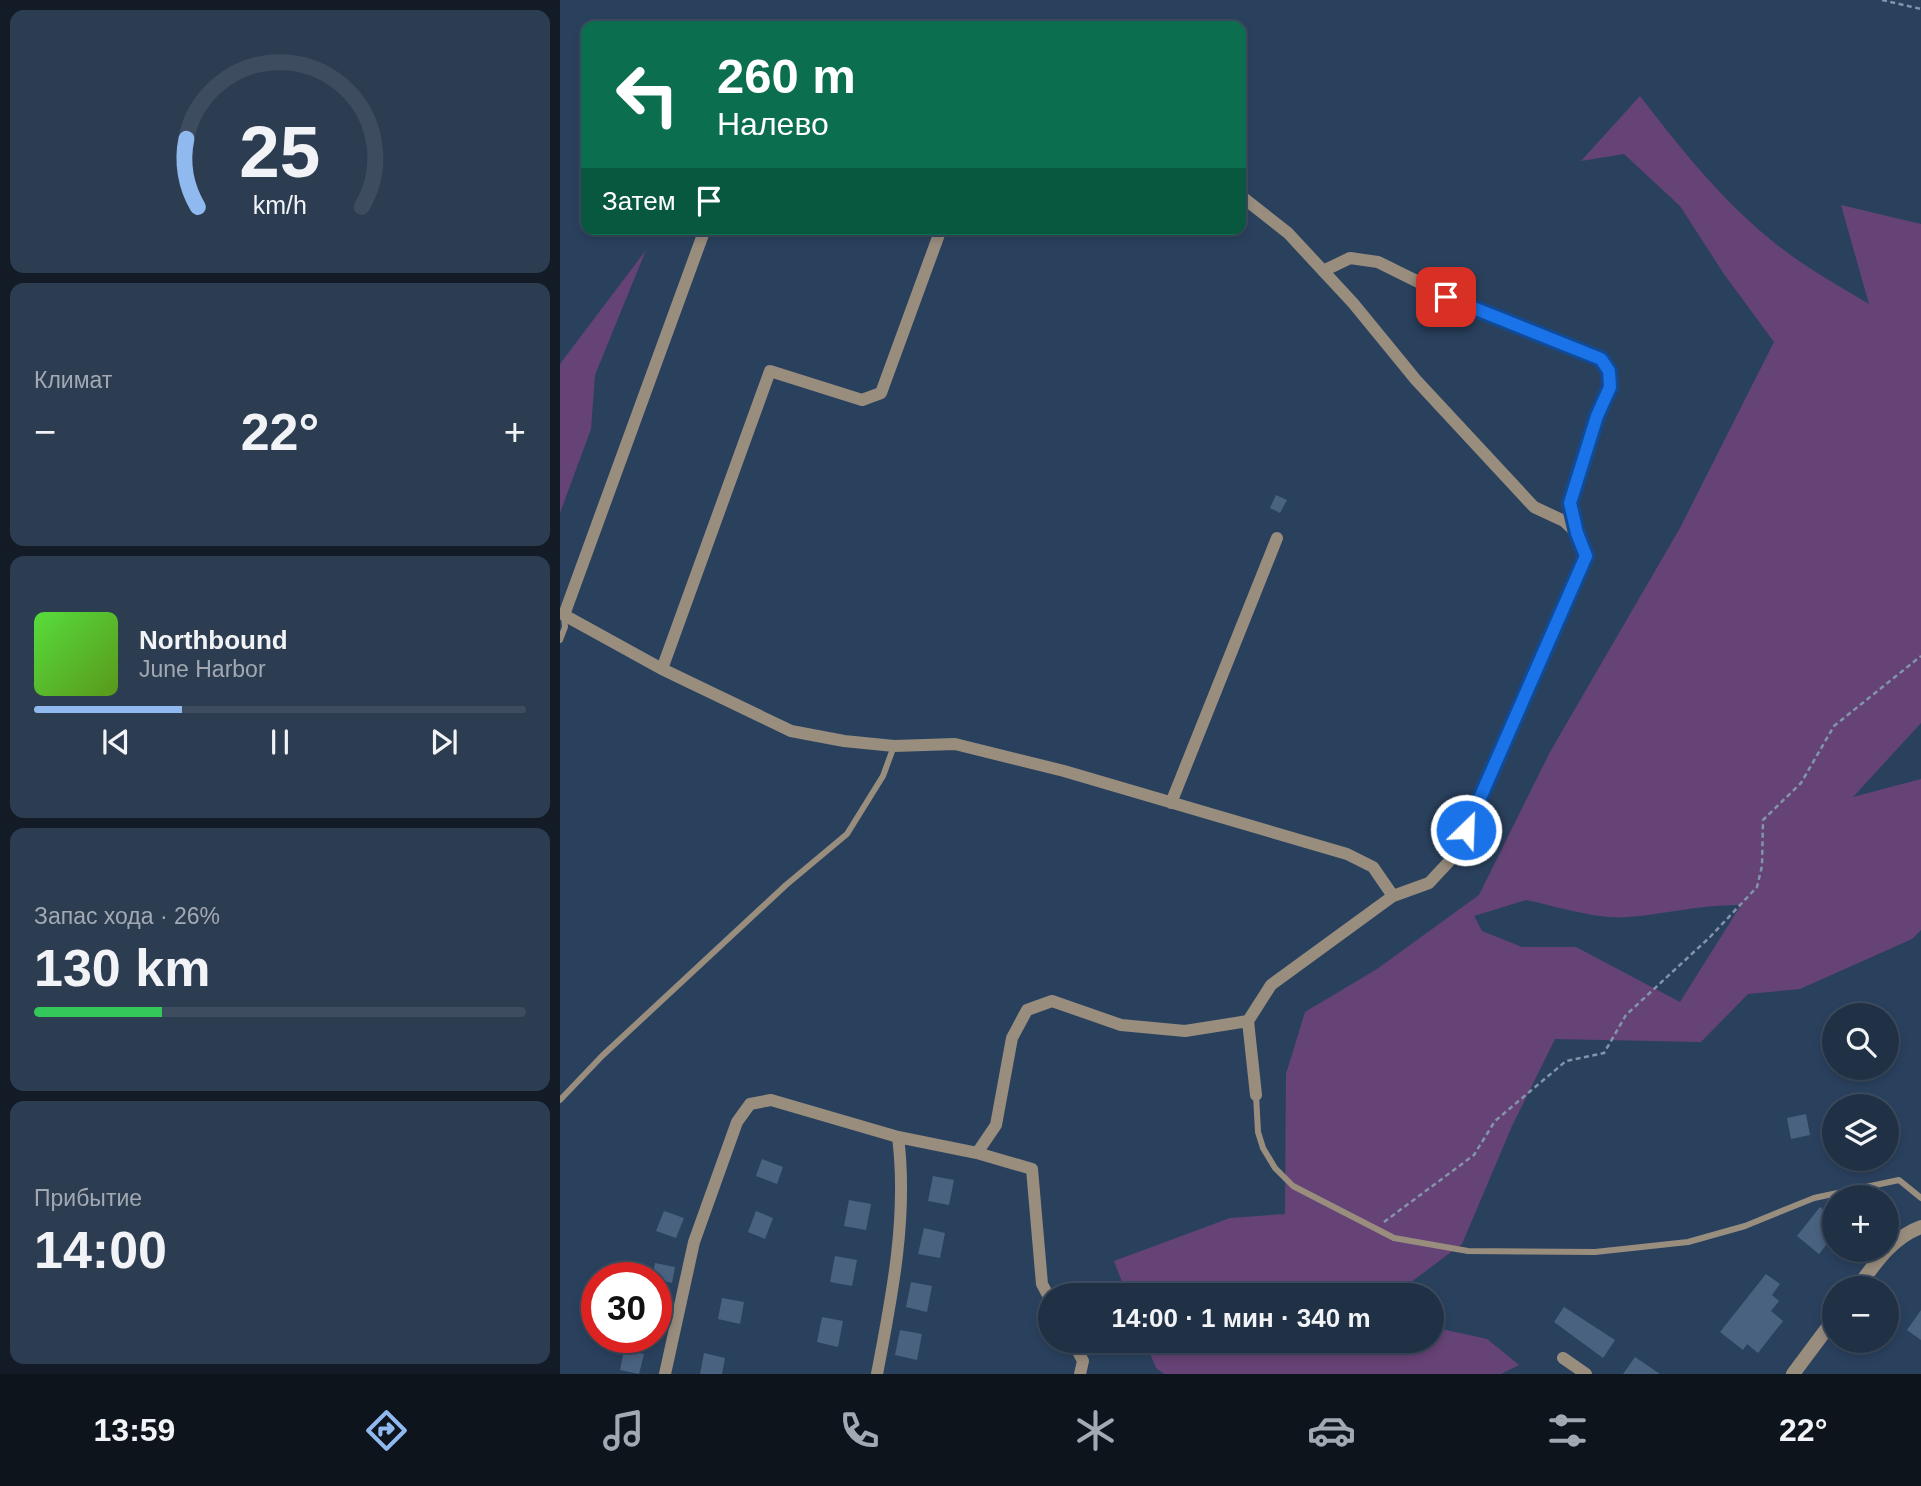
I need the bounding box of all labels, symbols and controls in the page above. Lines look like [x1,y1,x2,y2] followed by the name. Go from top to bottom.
[602,49,693,140] icon: left
[717,49,856,103] text: 260 m
[717,106,829,142] text: Налево
[240,112,320,193] text: 25
[690,182,728,220] icon: arrive
[602,186,676,216] text: Затем
[253,191,307,219] text: km/h
[1416,267,1476,327] pin
[1427,278,1465,316] icon: arrive
[34,367,112,393] text: Климат
[241,403,319,461] text: 22°
[34,411,56,453] text: −
[504,411,526,453] text: +
[139,625,288,655] text: Northbound
[139,656,266,682] text: June Harbor
[97,723,135,761] icon: previous
[261,723,299,761] icon: pause
[425,723,463,761] icon: next
[1429,793,1503,867] position arrow
[34,903,220,929] text: Запас хода · 26%
[34,939,210,997] text: 130 km
[1822,1003,1899,1353] map controls
[1822,1003,1899,1080] button: search
[1822,1094,1899,1171] button: layers
[34,1185,142,1211] text: Прибытие
[1822,1185,1899,1262] button: +
[34,1221,167,1279] text: 14:00
[581,1262,672,1353] speed limit sign: 30
[1822,1276,1899,1353] button: −
[1111,1303,1371,1333] text: 14:00 · 1 мин · 340 m
[362,1406,411,1455] icon: directions
[599,1406,648,1455] icon: music
[835,1406,884,1455] icon: phone
[1071,1406,1120,1455] icon: climate
[1307,1406,1356,1455] icon: car
[1543,1406,1592,1455] icon: filters
[94,1412,175,1448] text: 13:59
[1779,1412,1827,1448] text: 22°

